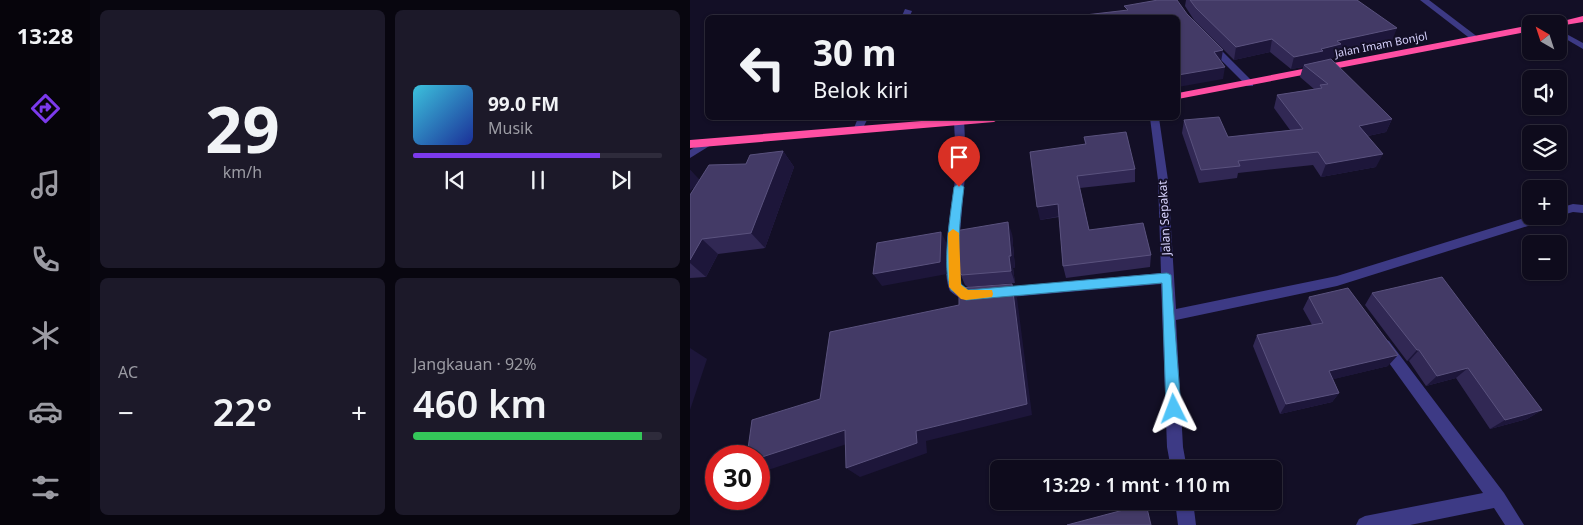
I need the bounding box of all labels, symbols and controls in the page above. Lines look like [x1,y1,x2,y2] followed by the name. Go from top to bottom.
[1522,15,1568,60] north arrow
[1522,15,1567,280] map controls
[17,20,73,50] text: 13:28
[1332,28,1429,61] street label: Jalan Imam Bonjol
[813,29,896,76] text: 30 m
[730,35,795,100] icon: left
[1522,70,1567,115] button: sound
[813,74,908,104] text: Belok kiri
[205,84,280,172] text: 29
[28,91,63,126] icon: directions
[488,91,559,117] text: 99.0 FM
[488,117,533,139] text: Musik
[1522,125,1567,170] button: layers
[938,136,980,187] pin
[945,143,973,171] icon: arrive
[223,161,262,183] text: km/h
[441,166,469,194] icon: previous
[524,166,552,194] icon: pause
[607,166,635,194] icon: next
[28,167,63,202] icon: music
[1154,179,1175,257] street label: Jalan Sepakat
[1522,180,1567,225] button: +
[1522,235,1567,280] button: −
[28,242,63,277] icon: phone
[28,318,63,353] icon: climate
[413,353,537,375] text: Jangkauan · 92%
[118,361,138,383] text: AC
[413,377,547,429] text: 460 km
[1147,382,1199,434] position arrow
[213,385,272,437] text: 22°
[118,393,134,431] text: −
[351,393,367,431] text: +
[28,394,63,429] icon: car
[705,445,770,510] speed limit sign: 30
[28,470,63,505] icon: filters
[1042,472,1230,498] text: 13:29 · 1 mnt · 110 m

